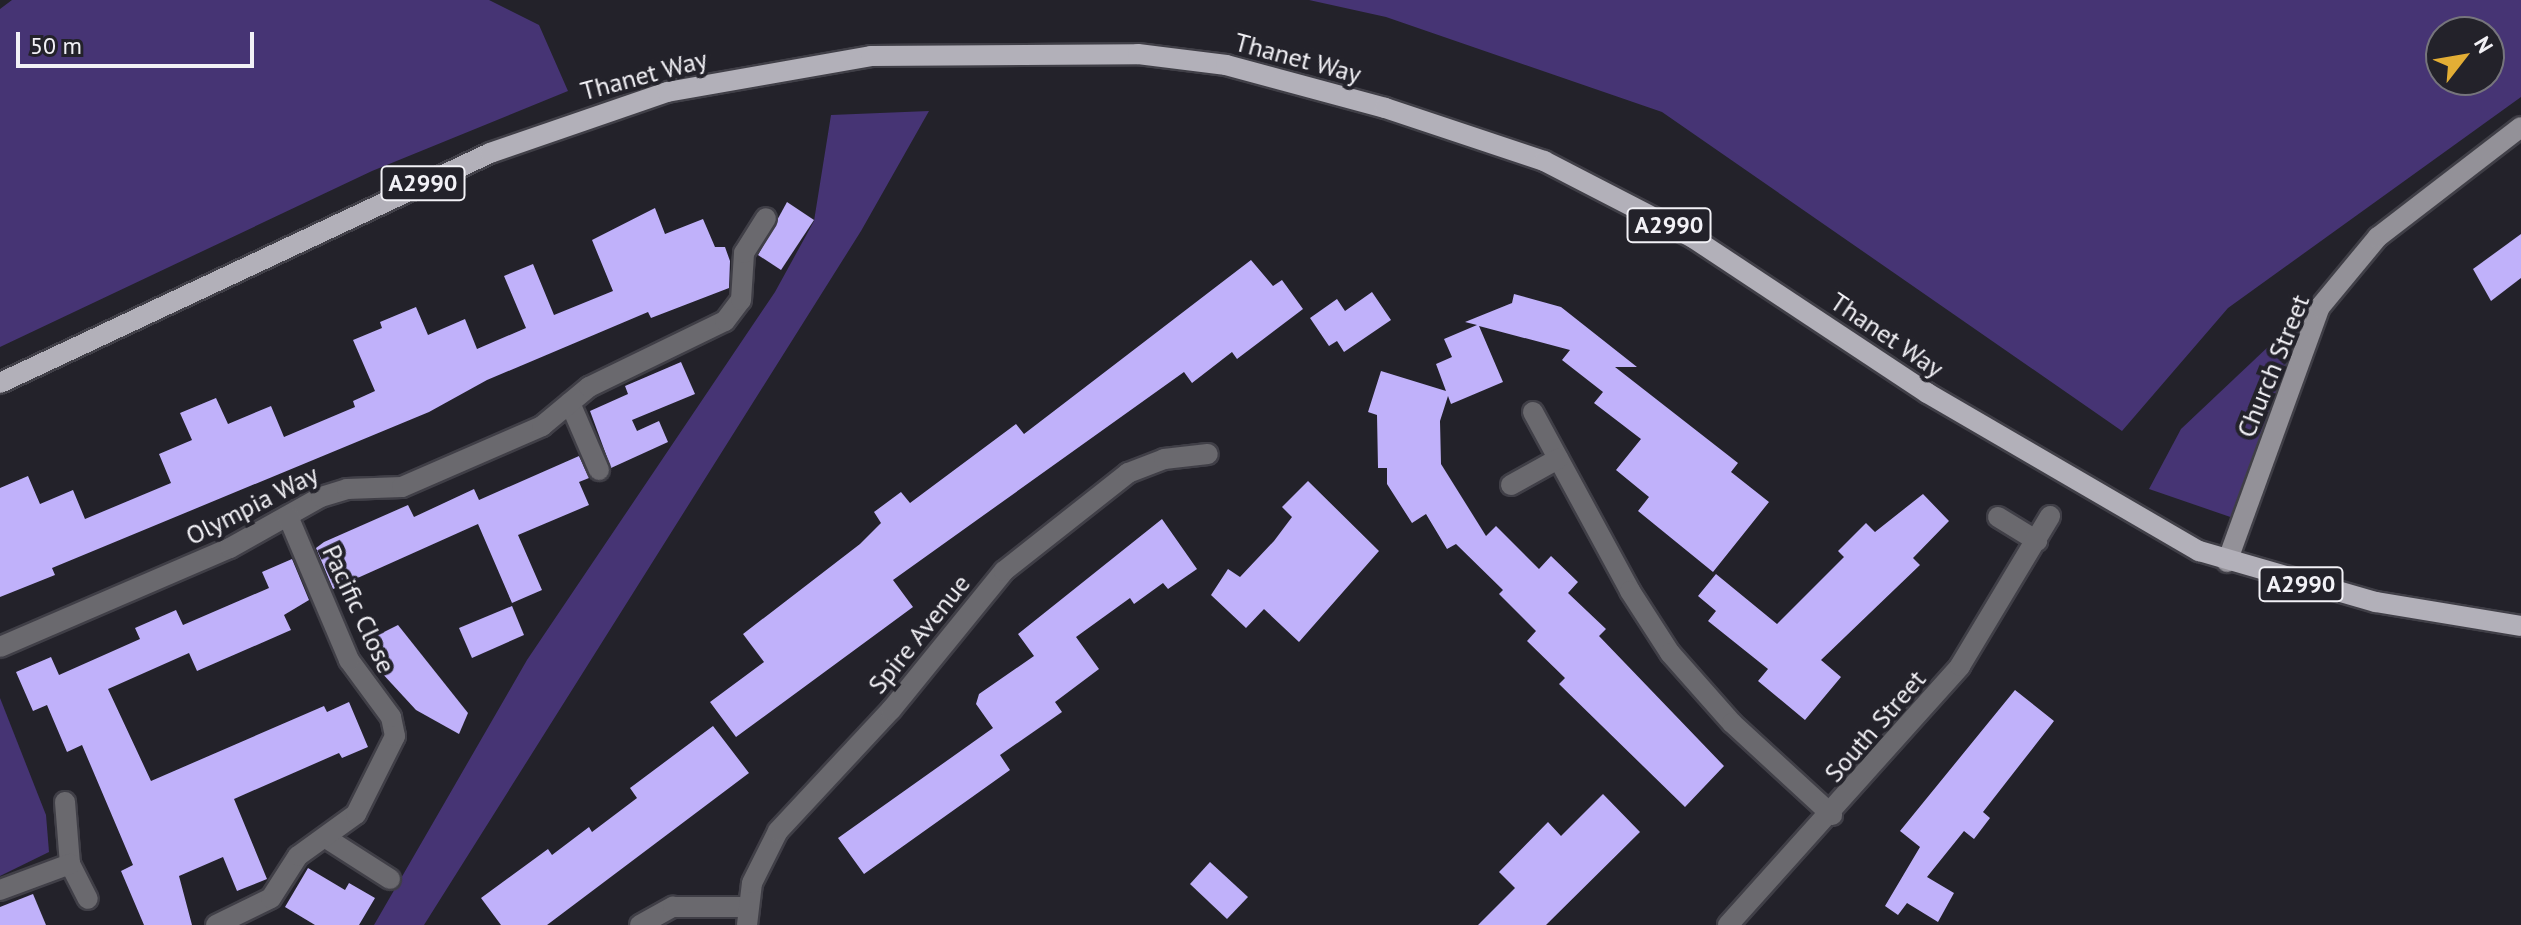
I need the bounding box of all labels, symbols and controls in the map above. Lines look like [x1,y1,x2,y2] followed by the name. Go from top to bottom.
[20,16,258,66] scale bar
[2425,16,2505,96] north arrow
[1231,26,1365,90] street label: Thanet Way
[30,30,82,61] text: 50 m
[2468,31,2500,58] text: N
[577,43,711,107] street label: Thanet Way
[379,163,467,203] road number: A2990
[1625,205,1713,245] road number: A2990
[1824,286,1950,384] street label: Thanet Way
[2230,290,2316,442] street label: Church Street
[180,458,324,552] street label: Olympia Way
[316,540,402,678] street label: Pacific Close
[2257,564,2345,604] road number: A2990
[861,568,977,700] street label: Spire Avenue
[1818,664,1932,788] street label: South Street

